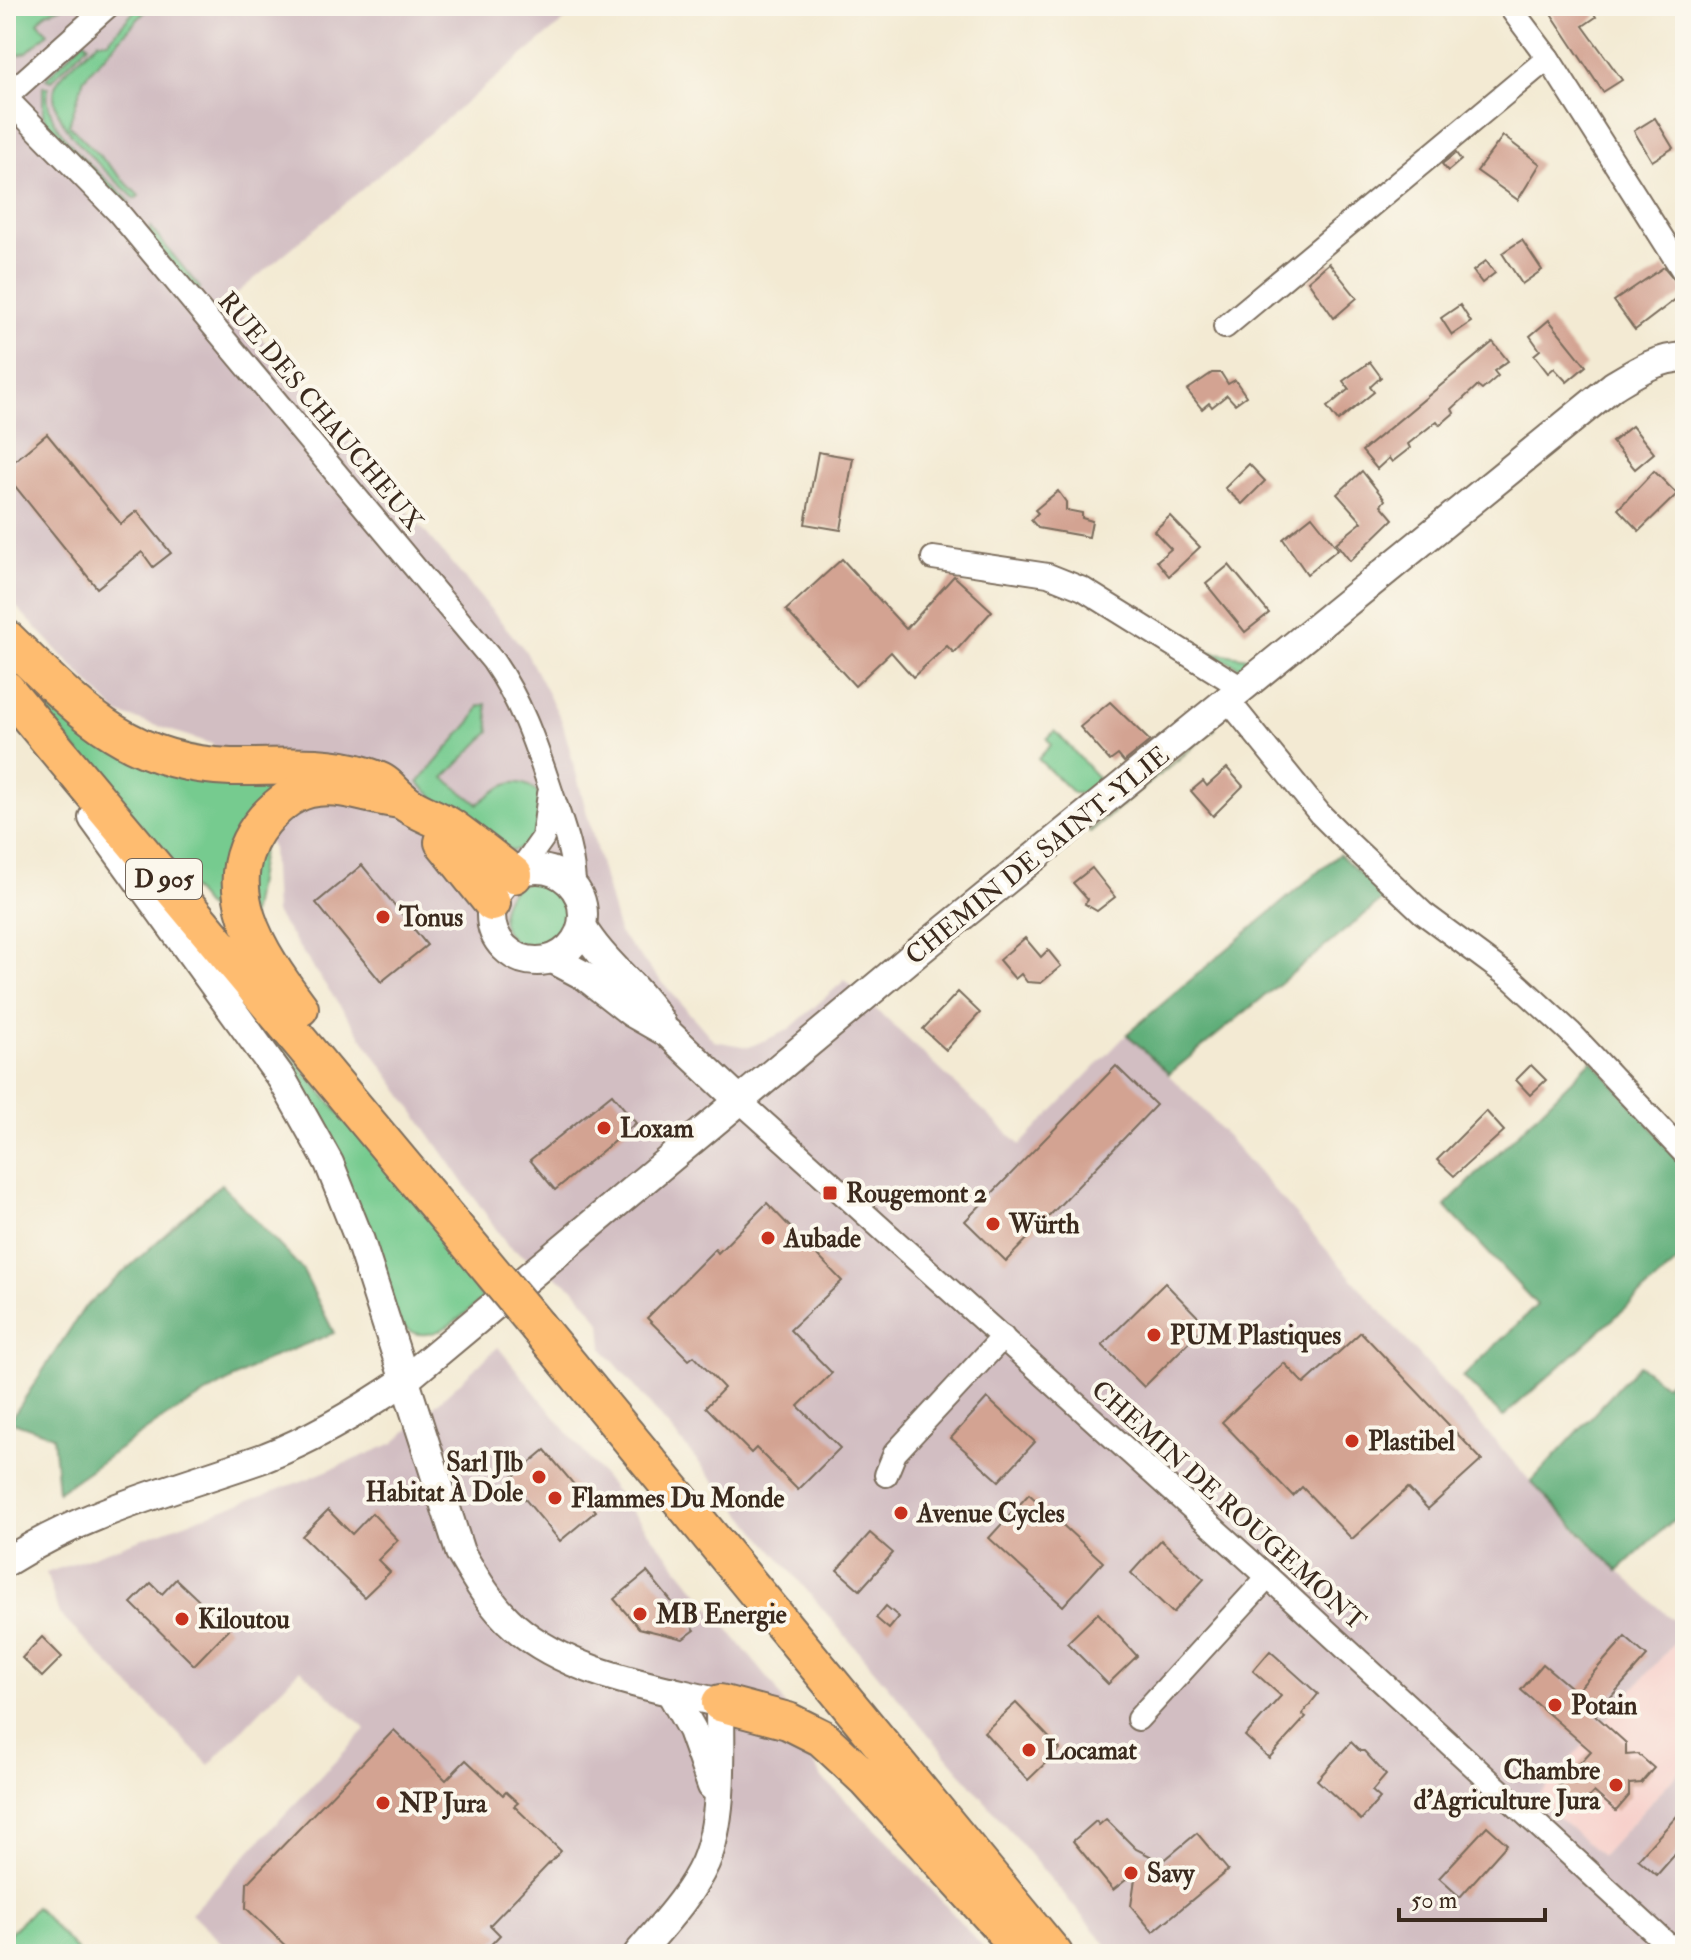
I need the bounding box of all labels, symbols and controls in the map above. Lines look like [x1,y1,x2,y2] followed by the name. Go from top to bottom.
[211,286,430,538] street label: RUE DES CHAUCHEUX
[899,740,1176,972] street label: CHEMIN DE SAINT-YLIE
[126,859,202,899] road number: D 905
[398,902,463,934] place label: Tonus
[374,908,392,926] marker: Tonus
[620,1113,694,1145] place label: Loxam
[595,1119,613,1137] marker: Loxam
[846,1178,987,1211] place label: Rougemont 2
[821,1184,839,1202] marker: Rougemont 2
[1008,1209,1080,1241] place label: Würth
[984,1215,1002,1233] marker: Würth
[783,1223,861,1255] place label: Aubade
[759,1229,777,1247] marker: Aubade
[1170,1320,1341,1353] place label: PUM Plastiques
[1145,1326,1163,1344] marker: PUM Plastiques
[1085,1374,1372,1637] street label: CHEMIN DE ROUGEMONT
[1368,1426,1455,1458] place label: Plastibel
[1343,1432,1361,1450] marker: Plastibel
[366,1447,523,1509] place label: Sarl Jlb Habitat À Dole
[530,1468,548,1486] marker: Sarl Jlb Habitat À Dole
[571,1483,785,1515] place label: Flammes Du Monde
[546,1489,564,1507] marker: Flammes Du Monde
[916,1498,1065,1531] place label: Avenue Cycles
[892,1504,910,1522] marker: Avenue Cycles
[655,1599,787,1632] place label: MB Energie
[198,1604,290,1636] place label: Kiloutou
[631,1605,649,1623] marker: MB Energie
[173,1610,191,1628] marker: Kiloutou
[1571,1690,1638,1722] place label: Potain
[1546,1696,1564,1714] marker: Potain
[1045,1735,1138,1767] place label: Locamat
[1020,1741,1038,1759] marker: Locamat
[1414,1755,1601,1818] place label: Chambre d'Agriculture Jura
[1607,1776,1625,1794] marker: Chambre d'Agriculture Jura
[398,1788,488,1820] place label: NP Jura
[374,1794,392,1812] marker: NP Jura
[1147,1858,1196,1891] place label: Savy
[1122,1864,1140,1882] marker: Savy
[1399,1872,1545,1922] scale bar
[1411,1885,1458,1916] text: 50 m

